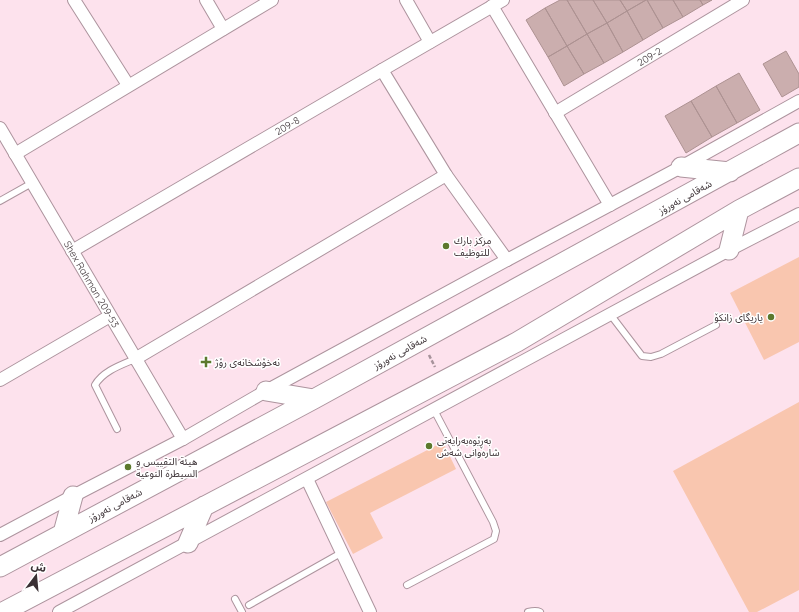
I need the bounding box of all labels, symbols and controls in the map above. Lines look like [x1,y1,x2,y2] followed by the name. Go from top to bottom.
[635,44,664,69] street label: 209-2
[272,113,302,138] street label: 209-8
[655,177,714,218] street label: شەقامی نەورۆز
[454,234,491,259] place label: مركز بارك للتوظيف
[61,238,122,330] street label: Shex Rahman 209-53
[441,241,451,251] marker: مركز بارك للتوظيف
[714,311,763,324] place label: یاریگای زانكۆ
[766,312,776,322] marker: یاریگای زانكۆ
[370,332,429,373] street label: شەقامی نەورۆز
[200,356,212,368] marker: نەخۆشخانەی رۆژ
[214,356,280,369] place label: نەخۆشخانەی رۆژ
[437,434,500,459] place label: بەڕێوەبەرایەتی شارەوانی شەش
[424,441,434,451] marker: بەڕێوەبەرایەتی شارەوانی شەش
[136,455,198,480] place label: هيئة التقييس و السيطرة النوعية
[123,462,133,472] marker: هيئة التقييس و السيطرة النوعية
[85,485,144,525] street label: شەقامی نەورۆز
[16,556,56,596] north arrow
[30,558,48,575] text: ش

